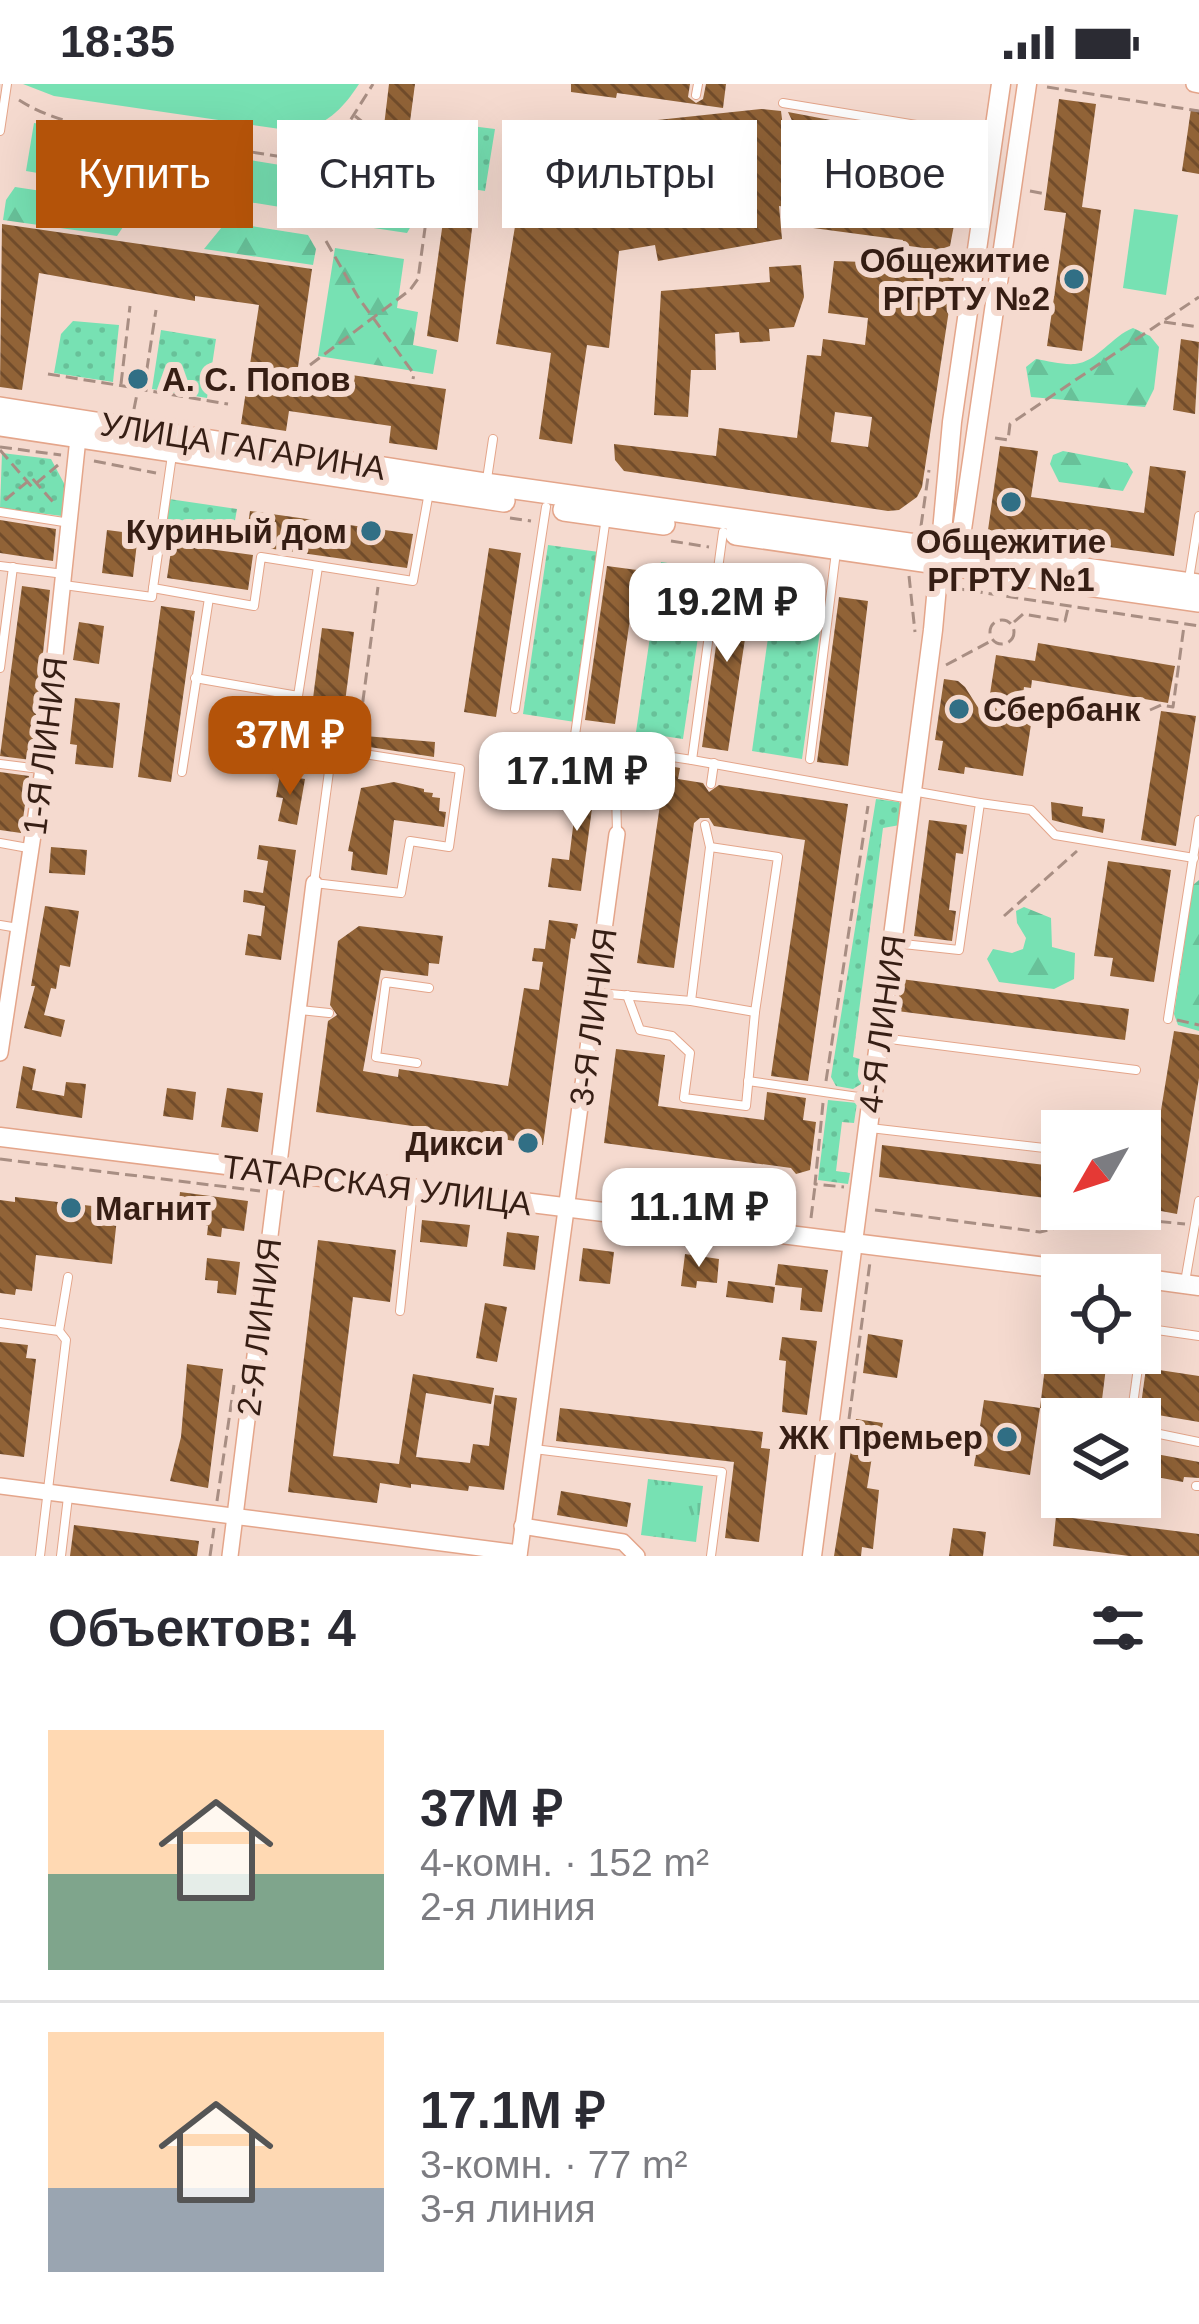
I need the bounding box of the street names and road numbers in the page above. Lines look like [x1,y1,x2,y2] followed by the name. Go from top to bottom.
[98,405,388,487] street label: УЛИЦА ГАГАРИНА
[16,655,74,837] street label: 1-Я ЛИНИЯ
[562,926,624,1108] street label: 3-Я ЛИНИЯ
[851,933,913,1115] street label: 4-Я ЛИНИЯ
[220,1148,534,1222] street label: ТАТАРСКАЯ УЛИЦА
[230,1236,288,1418] street label: 2-Я ЛИНИЯ

